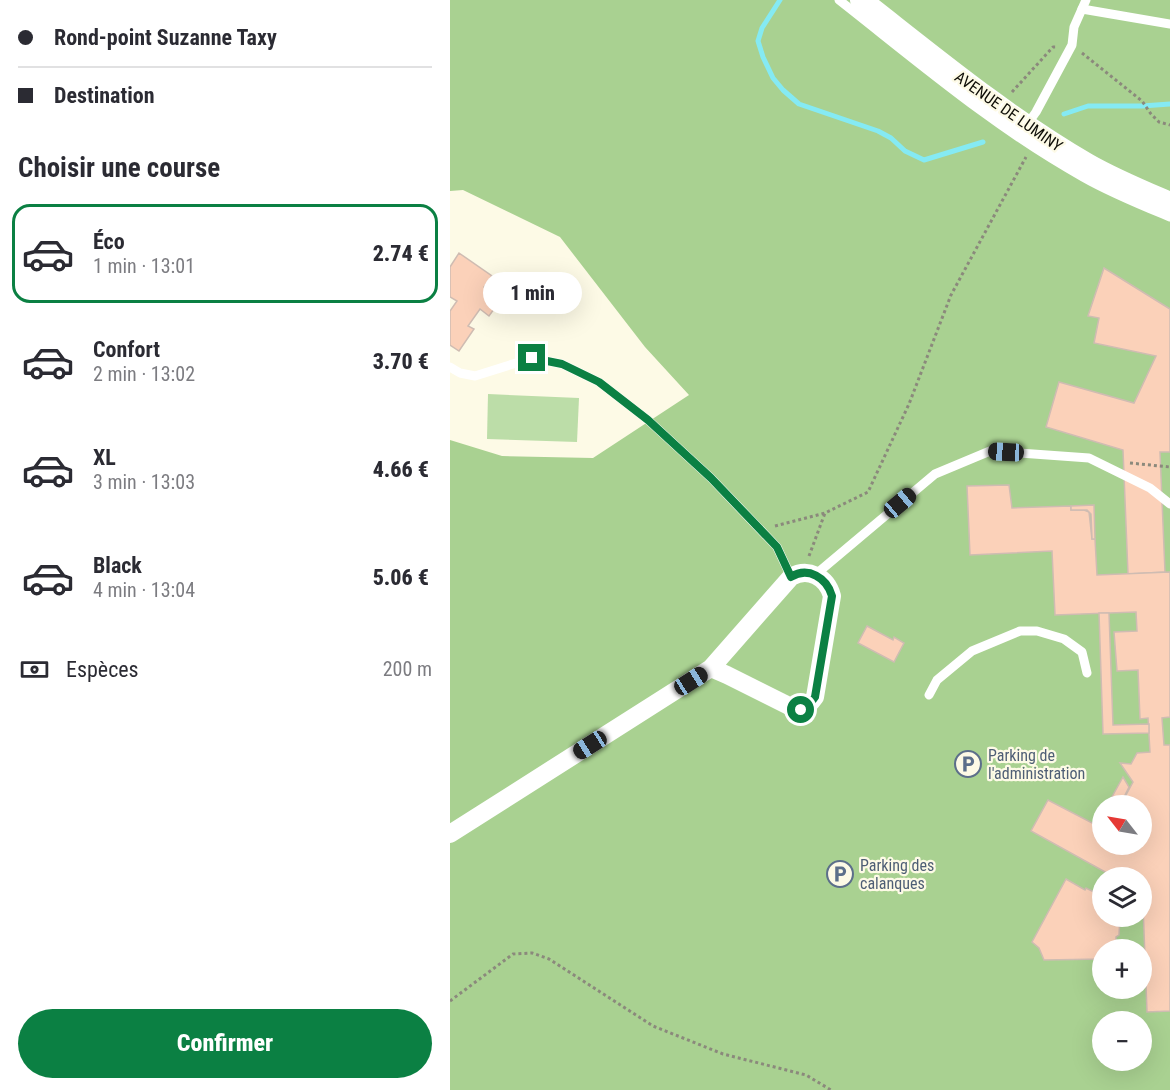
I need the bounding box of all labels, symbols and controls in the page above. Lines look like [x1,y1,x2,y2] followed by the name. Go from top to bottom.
[54,25,277,50] text: Rond-point Suzanne Taxy
[951,67,1067,156] street label: AVENUE DE LUMINY
[54,83,155,108] text: Destination
[18,152,220,184] text: Choisir une course
[21,227,75,281] icon: car
[93,229,125,254] text: Éco
[373,241,429,266] text: 2.74 €
[93,254,195,278] text: 1 min · 13:01
[482,271,582,313] callout: 1 min
[510,281,555,305] text: 1 min
[21,335,75,389] icon: car
[93,337,160,362] text: Confort
[518,344,545,371] route end
[373,349,429,374] text: 3.70 €
[93,362,195,386] text: 2 min · 13:02
[988,442,1024,462] car
[21,443,75,497] icon: car
[93,445,116,470] text: XL
[373,457,429,482] text: 4.66 €
[93,470,195,494] text: 3 min · 13:03
[880,485,920,521] car
[21,551,75,605] icon: car
[93,553,142,578] text: Black
[373,565,429,590] text: 5.06 €
[93,578,195,602] text: 4 min · 13:04
[18,653,51,686] icon: cash
[66,657,139,682] text: Espèces
[383,657,432,681] text: 200 m
[671,664,711,698] car
[787,696,814,723] route start
[570,728,610,762] car
[988,746,1085,783] place label: Parking de l'administration
[953,749,983,779] parking icon: Parking de l'administration
[1092,795,1152,855] north arrow
[1092,795,1152,1071] map controls
[860,856,934,893] place label: Parking des calanques
[825,859,855,889] parking icon: Parking des calanques
[1092,867,1152,927] button: layers
[1092,939,1152,999] button: +
[18,1009,432,1078] button: Confirmer
[1092,1011,1152,1071] button: −

